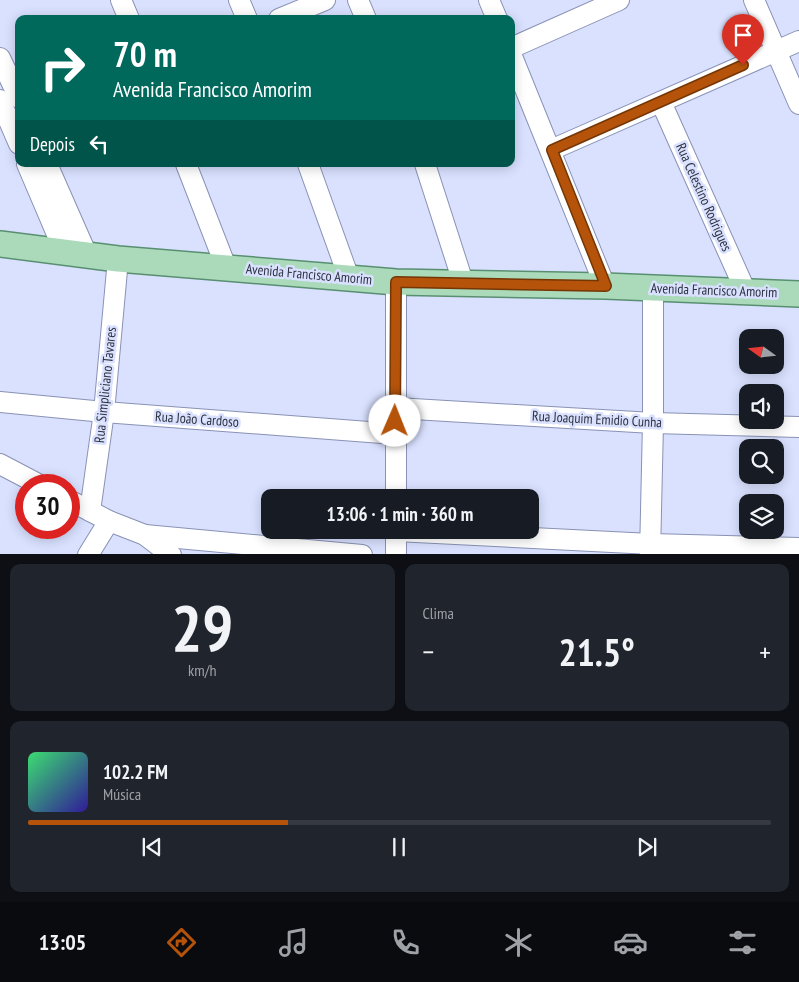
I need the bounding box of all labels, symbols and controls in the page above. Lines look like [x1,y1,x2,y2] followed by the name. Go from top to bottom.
[722,14,764,65] pin
[729,21,757,49] icon: arrive
[113,31,177,77] text: 70 m
[30,35,95,100] icon: right
[113,75,312,103] text: Avenida Francisco Amorim
[85,130,113,158] icon: left
[30,132,75,156] text: Depois
[672,140,736,254] street label: Rua Celestino Rodrigues
[245,260,373,288] street label: Avenida Francisco Amorim
[650,279,778,301] street label: Avenida Francisco Amorim
[90,326,120,444] street label: Rua Simpliciano Tavares
[739,329,784,374] north arrow
[739,329,784,539] map controls
[739,384,784,429] button: sound
[368,394,420,446] position arrow
[154,407,240,431] street label: Rua João Cardoso
[532,407,662,431] street label: Rua Joaquim Emidio Cunha
[739,439,784,484] button: search
[15,474,80,539] speed limit sign: 30
[739,494,784,539] button: layers
[327,502,473,526] text: 13:06 · 1 min · 360 m
[171,585,233,669] text: 29
[423,603,454,623] text: Clima
[559,627,635,676] text: 21.5°
[423,633,434,670] text: −
[759,633,771,670] text: +
[188,660,216,680] text: km/h
[103,760,168,784] text: 102.2 FM
[103,784,141,804] text: Música
[138,833,166,861] icon: previous
[385,833,413,861] icon: pause
[633,833,661,861] icon: next
[164,925,199,960] icon: directions
[276,925,311,960] icon: music
[388,925,423,960] icon: phone
[501,925,536,960] icon: climate
[613,925,648,960] icon: car
[725,925,760,960] icon: filters
[39,928,86,956] text: 13:05

